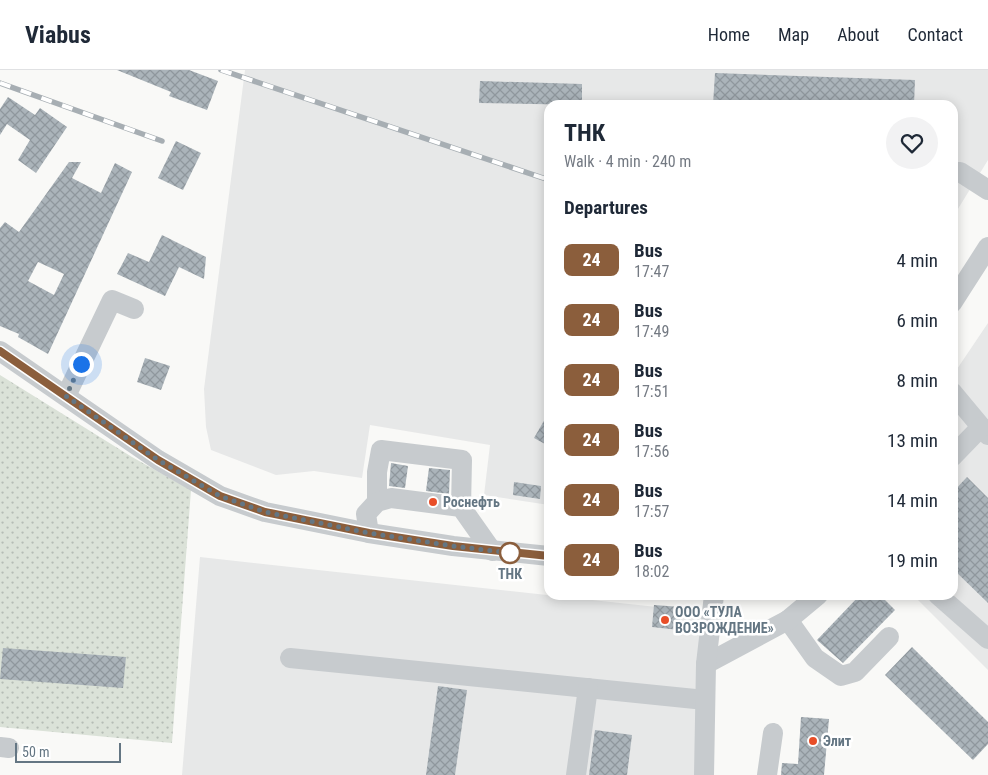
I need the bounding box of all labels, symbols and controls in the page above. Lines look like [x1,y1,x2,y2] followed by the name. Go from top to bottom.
[25,21,91,49] text: Viabus
[708,24,750,45] text: Home
[778,24,809,45] text: Map
[837,24,879,45] text: About
[907,24,963,45] text: Contact
[886,117,938,169] button: heart
[564,119,605,147] text: ТНК
[564,152,691,171] text: Walk · 4 min · 240 m
[564,196,648,219] text: Departures
[634,239,663,262] text: Bus
[582,249,601,270] text: 24
[896,249,938,272] text: 4 min
[634,262,669,281] text: 17:47
[634,299,663,322] text: Bus
[582,309,601,330] text: 24
[896,309,938,332] text: 6 min
[634,322,669,341] text: 17:49
[69,352,94,377] your location
[634,359,663,382] text: Bus
[582,369,601,390] text: 24
[896,369,938,392] text: 8 min
[634,382,669,401] text: 17:51
[634,419,663,442] text: Bus
[582,429,601,450] text: 24
[887,429,938,452] text: 13 min
[634,442,669,461] text: 17:56
[634,479,663,502] text: Bus
[582,489,601,510] text: 24
[887,489,938,512] text: 14 min
[443,494,500,510] place label: Роснефть
[427,496,439,508] marker: Роснефть
[634,502,669,521] text: 17:57
[634,539,663,562] text: Bus
[499,542,521,564] marker: ТНК
[582,549,601,570] text: 24
[887,549,938,572] text: 19 min
[634,562,669,581] text: 18:02
[498,566,522,582] place label: ТНК
[675,604,774,636] place label: ООО «ТУЛА ВОЗРОЖДЕНИЕ»
[659,614,671,626] marker: ООО «ТУЛА ВОЗРОЖДЕНИЕ»
[823,733,852,749] place label: Элит
[807,735,819,747] marker: Элит
[15,740,121,763] scale bar
[22,744,50,760] text: 50 m

